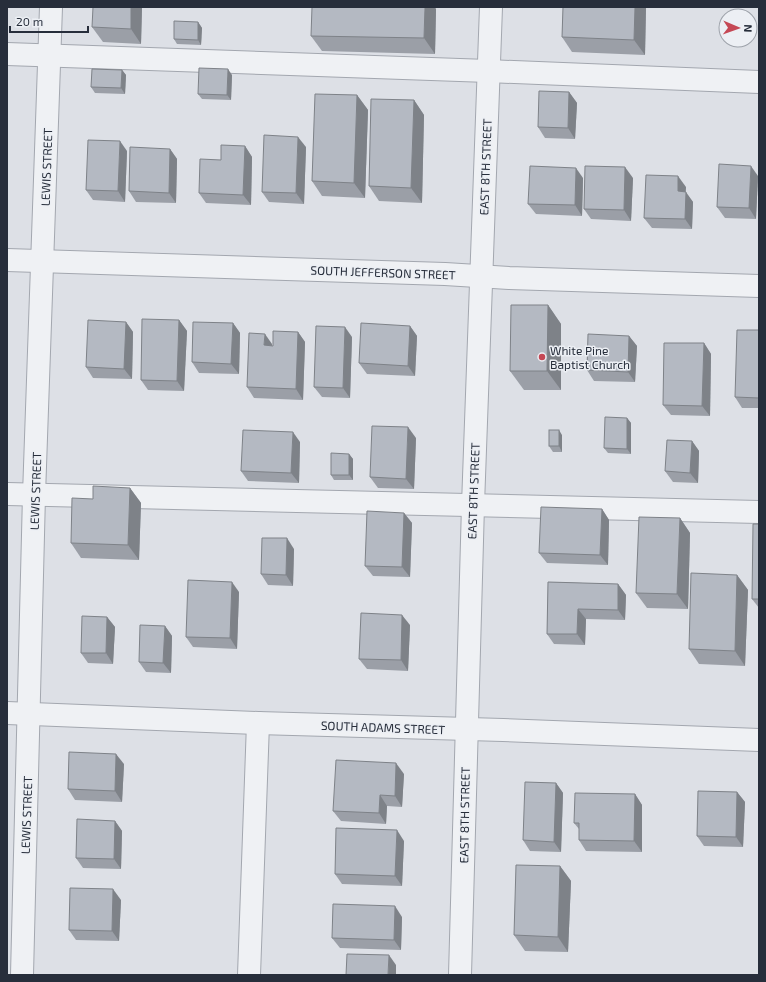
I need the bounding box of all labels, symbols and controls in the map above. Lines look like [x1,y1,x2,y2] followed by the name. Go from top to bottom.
[10,8,88,34] scale bar
[718,8,758,48] north arrow
[16,14,43,28] text: 20 m
[742,24,755,33] text: N
[476,118,494,216] street label: EAST 8TH STREET
[38,128,54,206] street label: LEWIS STREET
[310,262,456,282] street label: SOUTH JEFFERSON STREET
[550,343,630,371] place label: White Pine Baptist Church
[537,352,547,362] marker: White Pine Baptist Church
[464,442,482,540] street label: EAST 8TH STREET
[27,452,43,530] street label: LEWIS STREET
[321,718,445,736] street label: SOUTH ADAMS STREET
[456,766,472,864] street label: EAST 8TH STREET
[18,776,34,854] street label: LEWIS STREET

